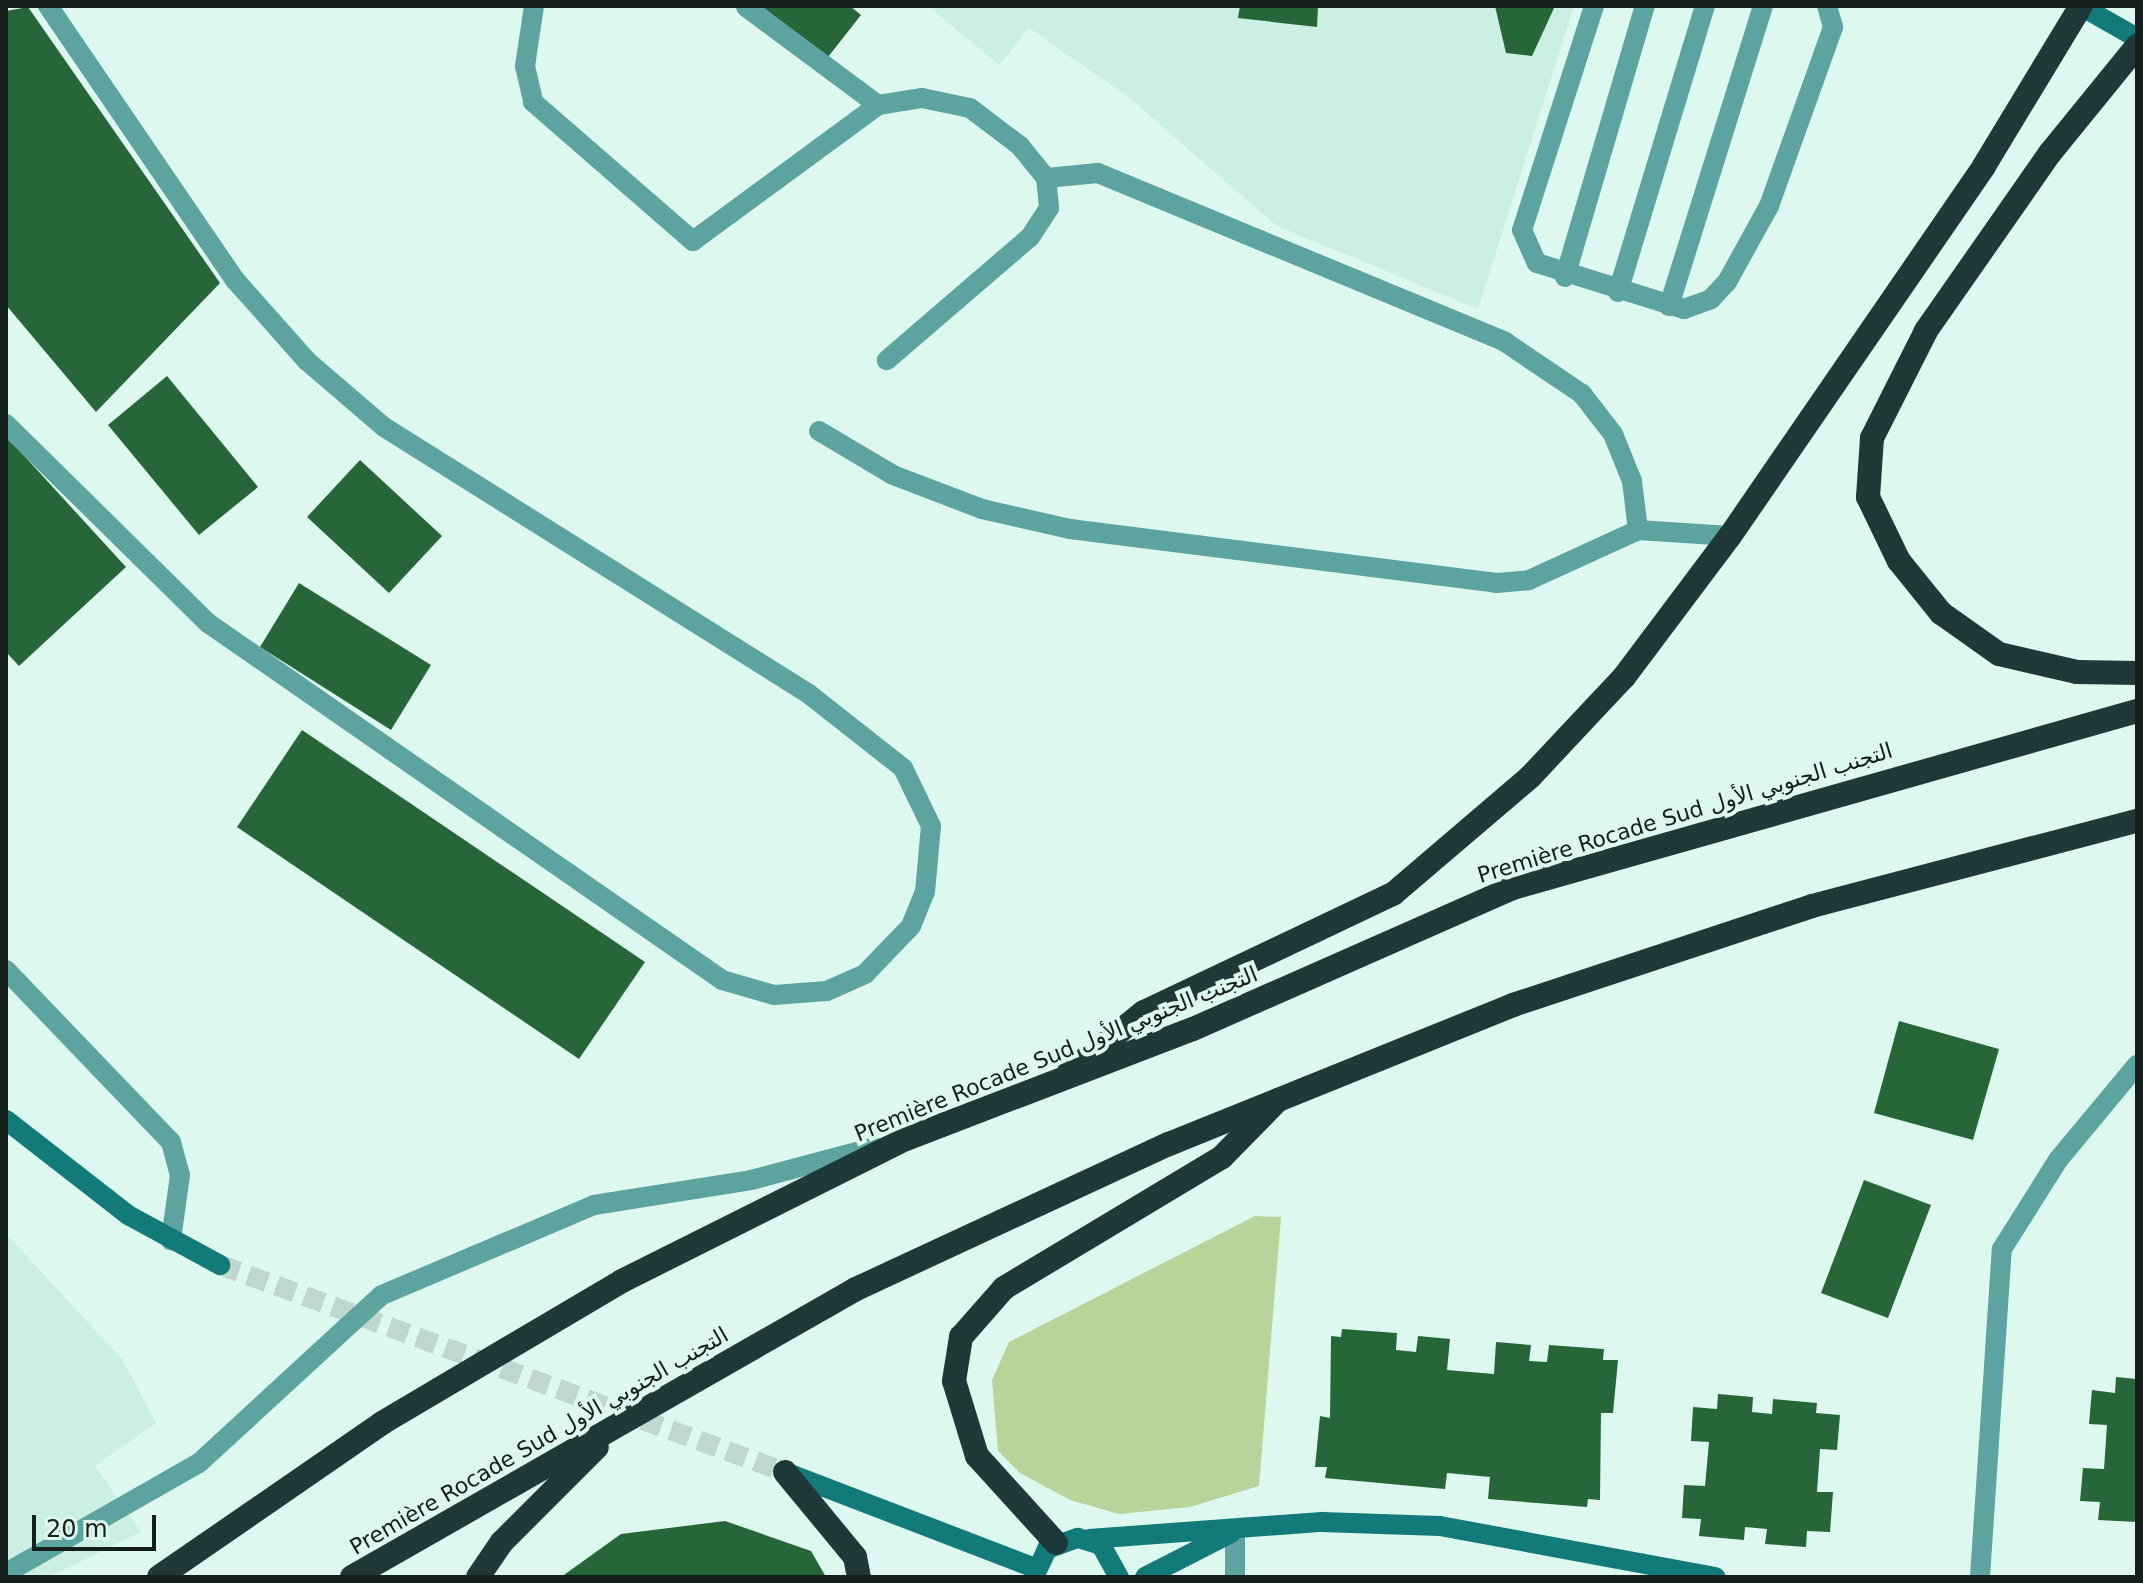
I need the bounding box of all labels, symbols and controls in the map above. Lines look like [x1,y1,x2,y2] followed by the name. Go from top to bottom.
[1474,737,1896,889] street label: Première Rocade Sud التجنب الجنوبي الأول
[851,961,1261,1147] street label: Première Rocade Sud التجنب الجنوبي الأول
[345,1321,733,1561] street label: Première Rocade Sud التجنب الجنوبي الأول
[36,1499,160,1549] scale bar
[46,1515,108,1543] text: 20 m

